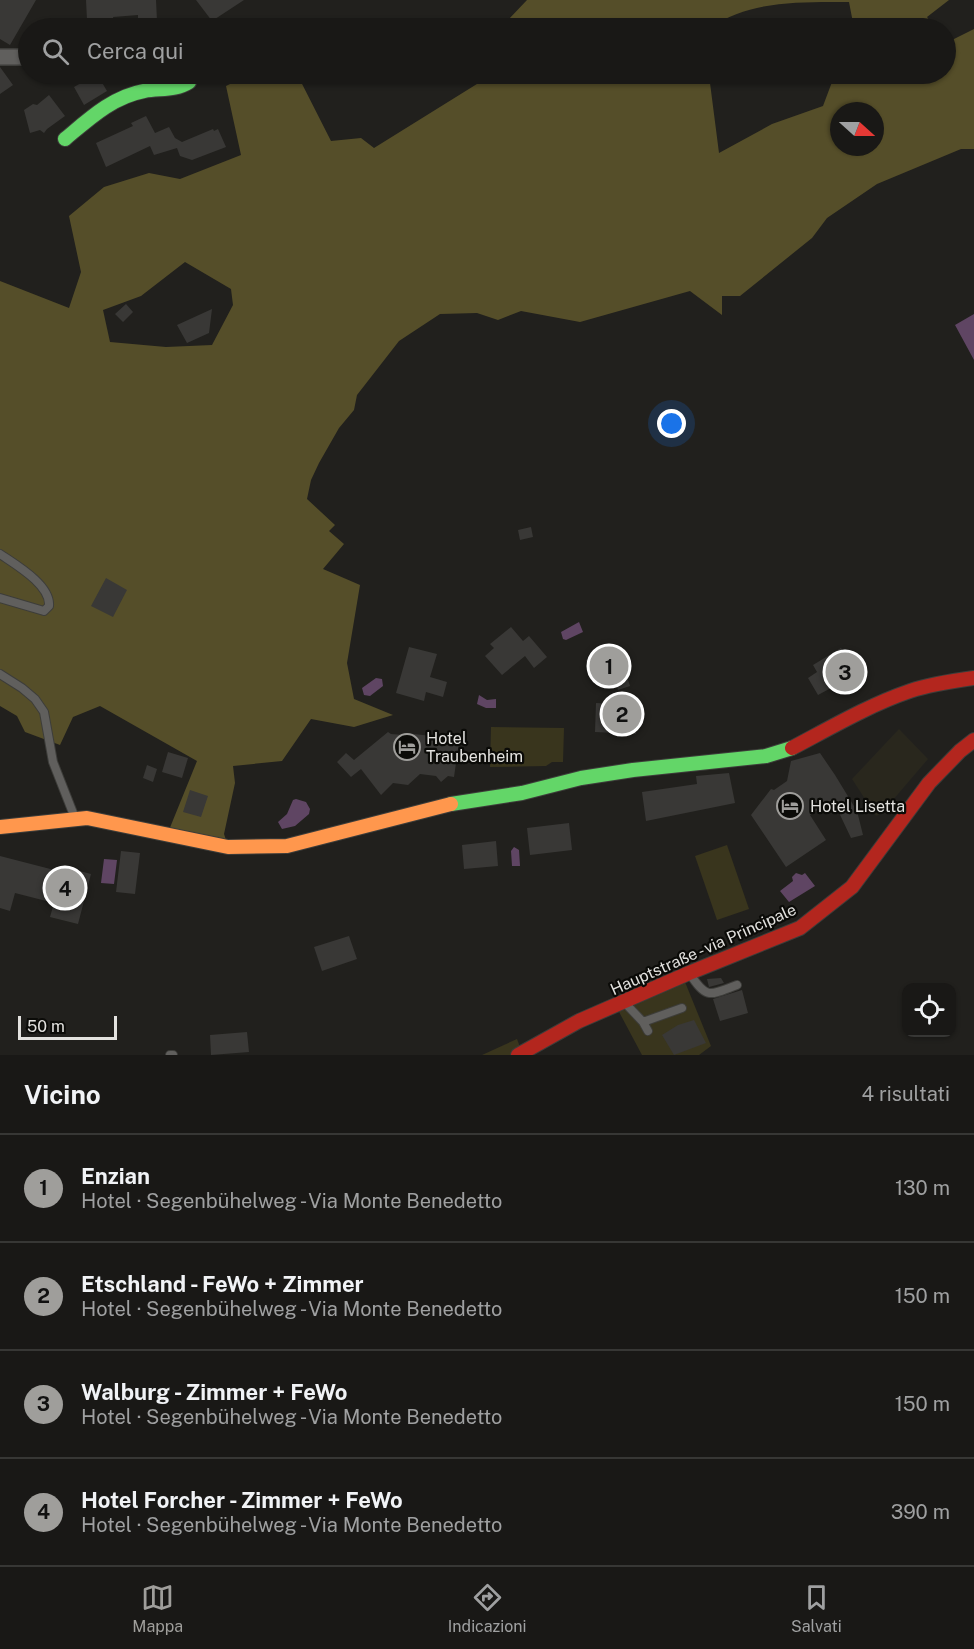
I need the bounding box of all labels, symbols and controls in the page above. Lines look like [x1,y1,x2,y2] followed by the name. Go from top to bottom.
[18,18,956,84] search box
[39,35,72,68] icon: search
[87,38,184,64] text: Cerca qui
[830,102,884,156] north arrow
[657,409,686,438] your location
[590,644,628,688] pin: 1
[826,650,864,694] pin: 3
[602,692,642,736] pin: 2
[426,729,523,766] place label: Hotel Traubenheim
[392,732,422,762] hotel icon: Hotel Traubenheim
[775,791,805,821] hotel icon: Hotel Lisetta
[810,797,905,816] place label: Hotel Lisetta
[46,866,84,910] pin: 4
[607,900,799,999] street label: Hauptstraße - via Principale
[902,983,956,1037] map controls
[902,983,956,1037] button: locate
[18,1013,117,1040] scale bar
[27,1017,65,1036] text: 50 m
[24,1079,101,1110] text: Vicino
[862,1082,950,1106] text: 4 risultati
[81,1163,150,1189] text: Enzian
[39,1176,48,1200] text: 1
[895,1176,950,1200] text: 130 m
[81,1189,502,1213] text: Hotel · Segenbühelweg - Via Monte Benedetto
[81,1271,364,1297] text: Etschland - FeWo + Zimmer
[37,1284,50,1308] text: 2
[895,1284,950,1308] text: 150 m
[81,1297,502,1321] text: Hotel · Segenbühelweg - Via Monte Benedetto
[81,1379,347,1405] text: Walburg - Zimmer + FeWo
[37,1392,50,1416] text: 3
[895,1392,950,1416] text: 150 m
[81,1405,502,1429] text: Hotel · Segenbühelweg - Via Monte Benedetto
[81,1487,403,1513] text: Hotel Forcher - Zimmer + FeWo
[37,1500,50,1524] text: 4
[891,1500,950,1524] text: 390 m
[81,1513,502,1537] text: Hotel · Segenbühelweg - Via Monte Benedetto
[132,1581,183,1636] tab: Mappa
[448,1581,526,1636] tab: Indicazioni
[791,1581,842,1636] tab: Salvati

